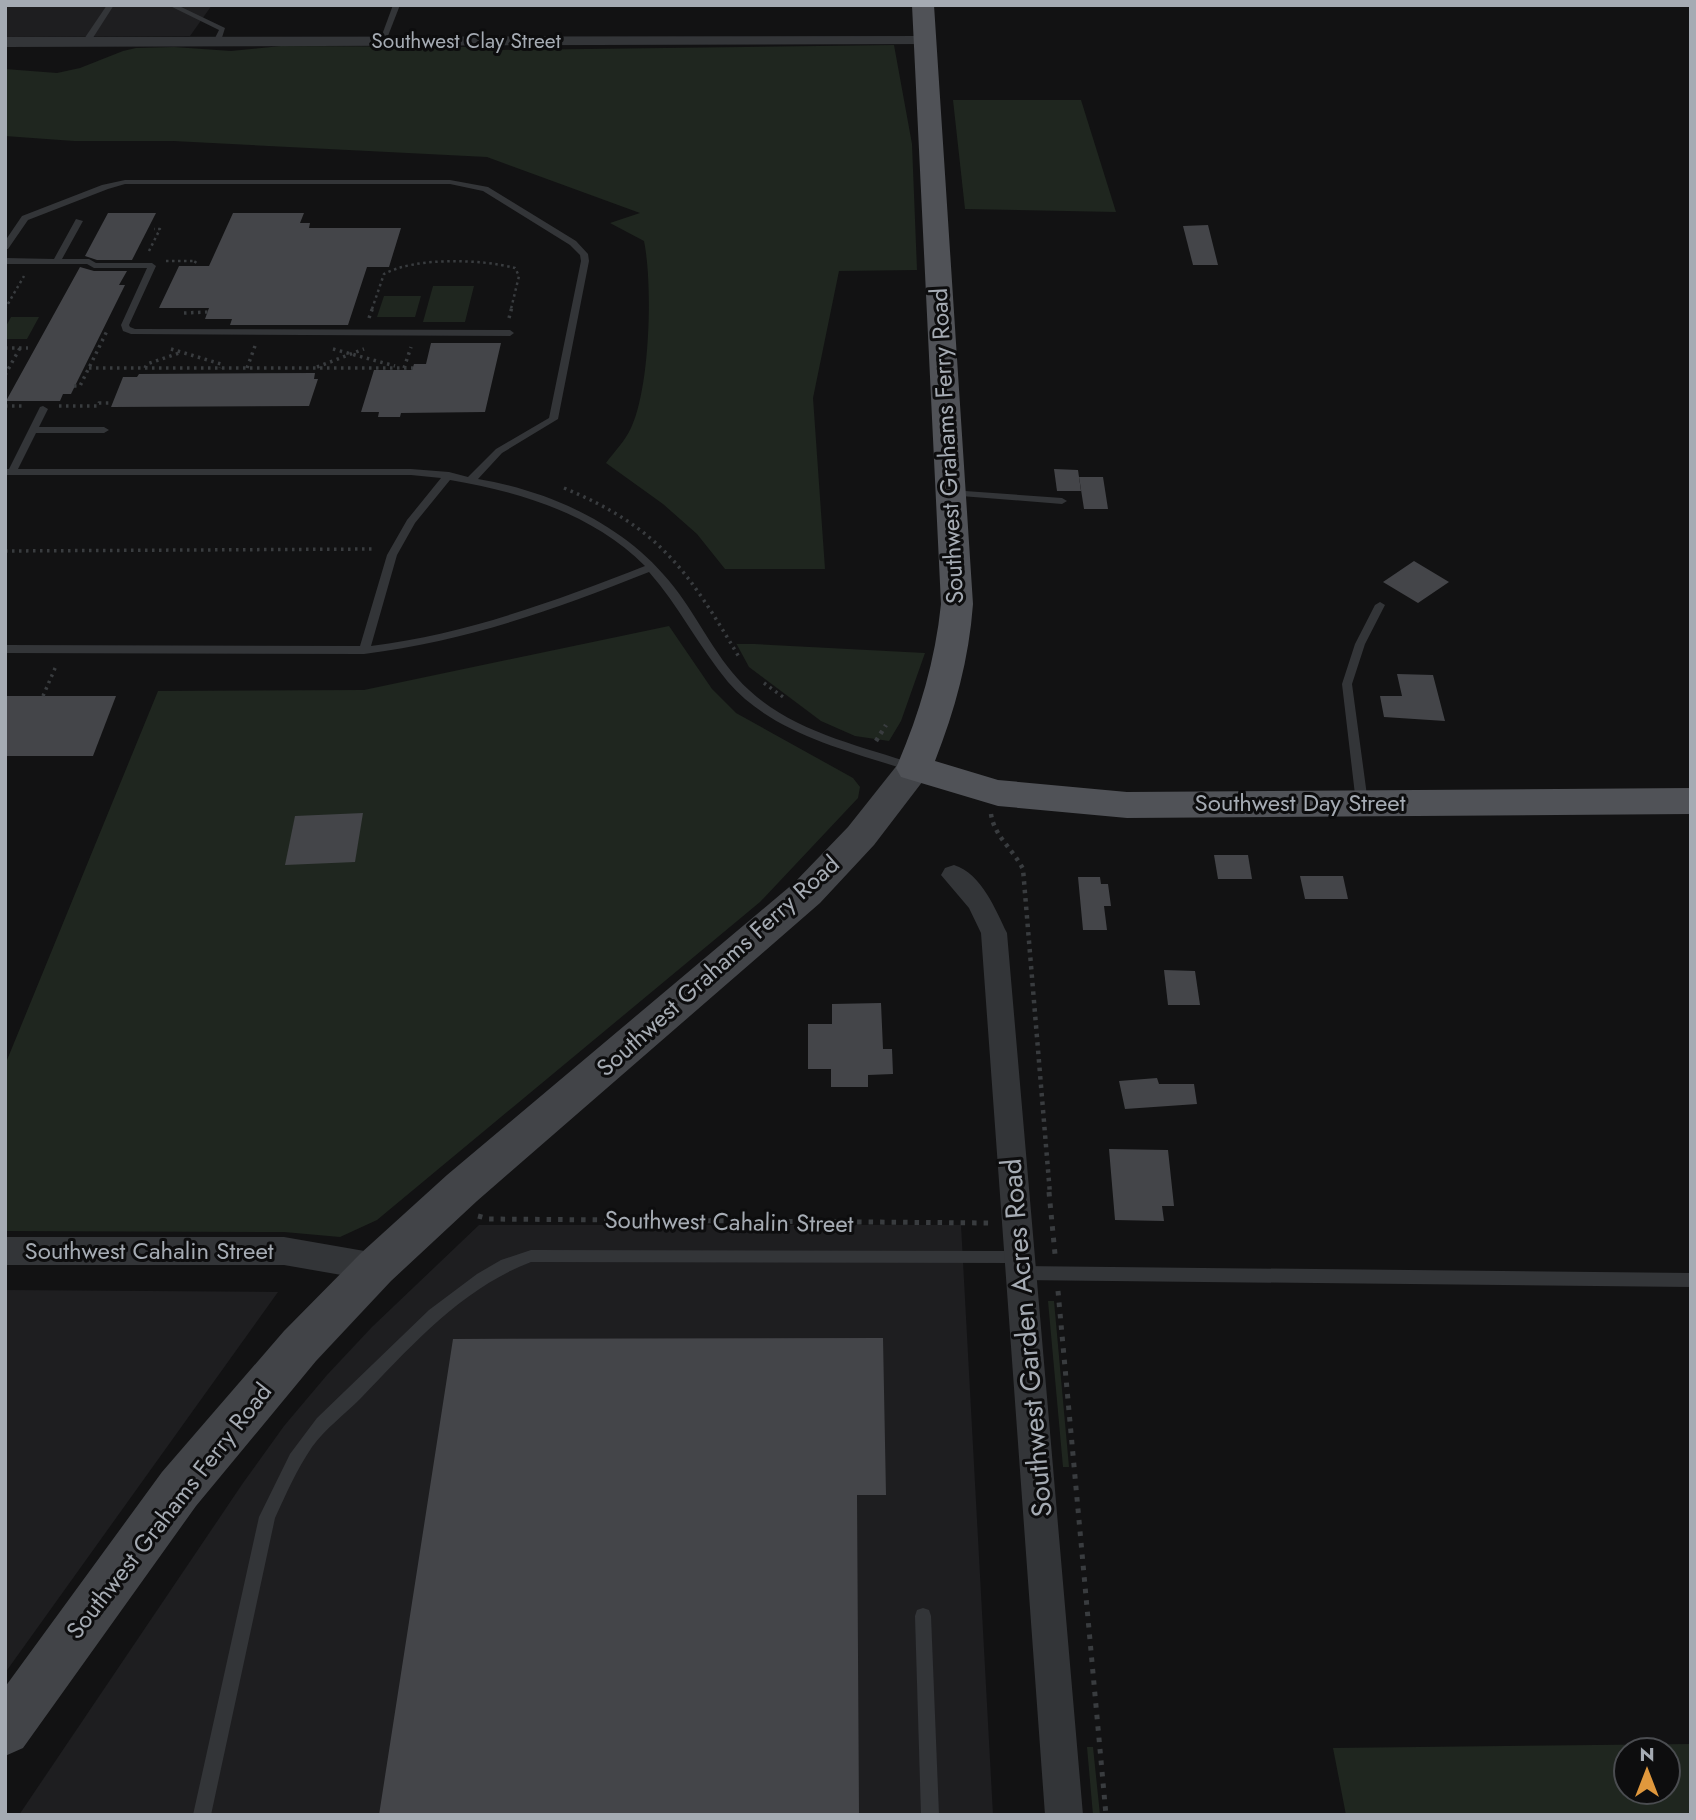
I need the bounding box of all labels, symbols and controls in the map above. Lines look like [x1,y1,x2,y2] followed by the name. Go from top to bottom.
[371,26,561,56] street label: Southwest Clay Street
[921,287,972,605] street label: Southwest Grahams Ferry Road
[1195,785,1406,820] street label: Southwest Day Street
[588,847,847,1085] street label: Southwest Grahams Ferry Road
[990,1157,1063,1519] street label: Southwest Garden Acres Road
[604,1202,854,1241] street label: Southwest Cahalin Street
[25,1233,274,1268] street label: Southwest Cahalin Street
[57,1375,280,1646] street label: Southwest Grahams Ferry Road
[1612,1736,1682,1806] north arrow
[1639,1741,1655,1768] text: N

